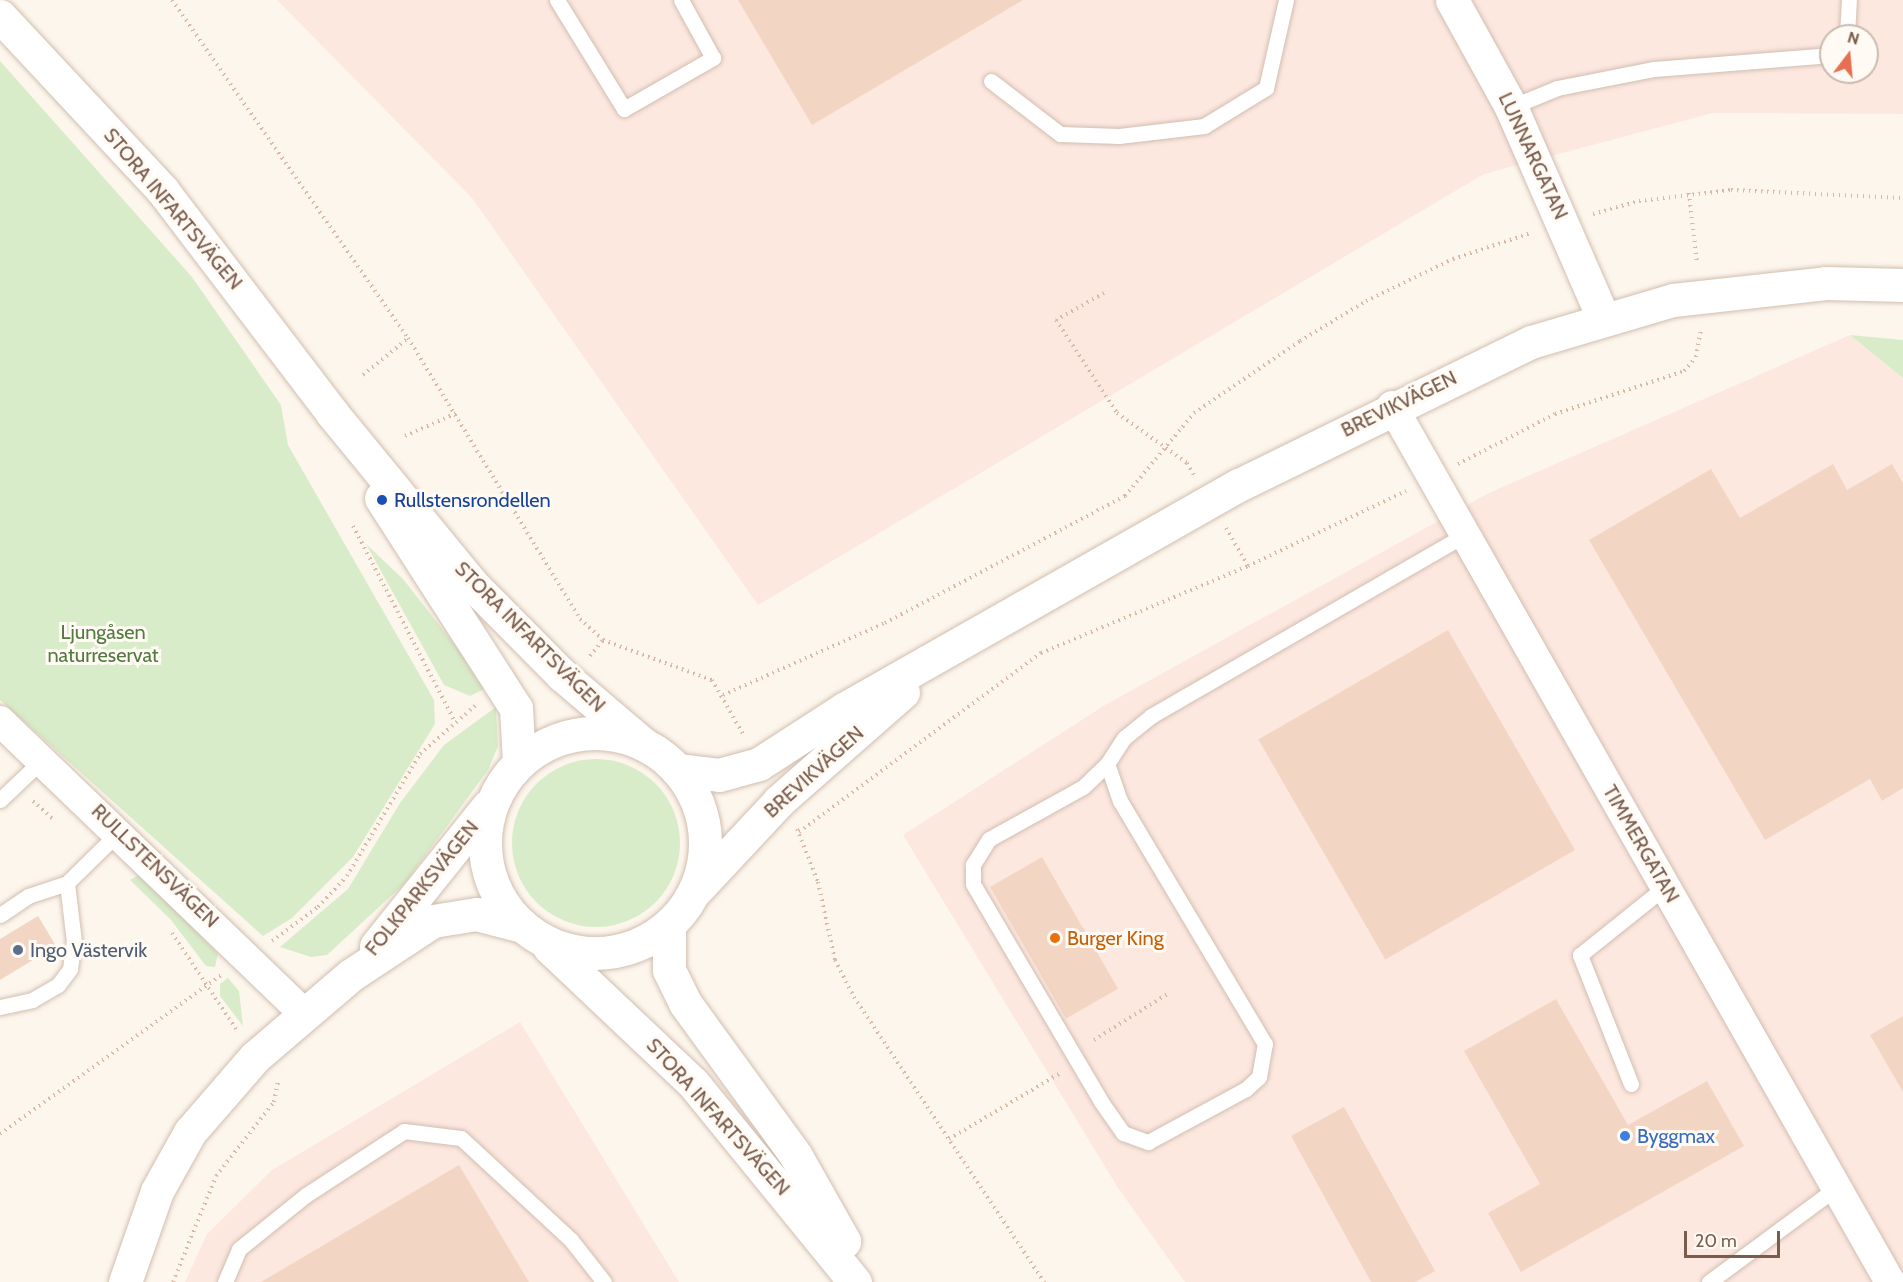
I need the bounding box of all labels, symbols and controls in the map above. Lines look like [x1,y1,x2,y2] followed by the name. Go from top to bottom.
[1819,24,1879,84] north arrow
[1845,27,1862,49] text: N
[1493,89,1573,223] street label: LUNNARGATAN
[99,123,247,295] street label: STORA INFARTSVÄGEN
[1337,366,1461,442] street label: BREVIKVÄGEN
[394,488,551,512] place label: Rullstensrondellen
[375,493,389,507] marker: Rullstensrondellen
[450,557,610,717] street label: STORA INFARTSVÄGEN
[47,620,159,667] park label: Ljungåsen naturreservat
[759,721,869,823] street label: BREVIKVÄGEN
[1598,781,1684,907] street label: TIMMERGATAN
[86,799,224,933] street label: RULLSTENSVÄGEN
[360,816,484,960] street label: FOLKPARKSVÄGEN
[1067,926,1164,950] place label: Burger King
[1048,931,1062,945] marker: Burger King
[30,938,147,962] place label: Ingo Västervik
[11,943,25,957] marker: Ingo Västervik
[641,1034,795,1200] street label: STORA INFARTSVÄGEN
[1637,1124,1715,1148] place label: Byggmax
[1618,1129,1632,1143] marker: Byggmax
[1687,1219,1783,1257] scale bar
[1695,1230,1737,1252] text: 20 m

